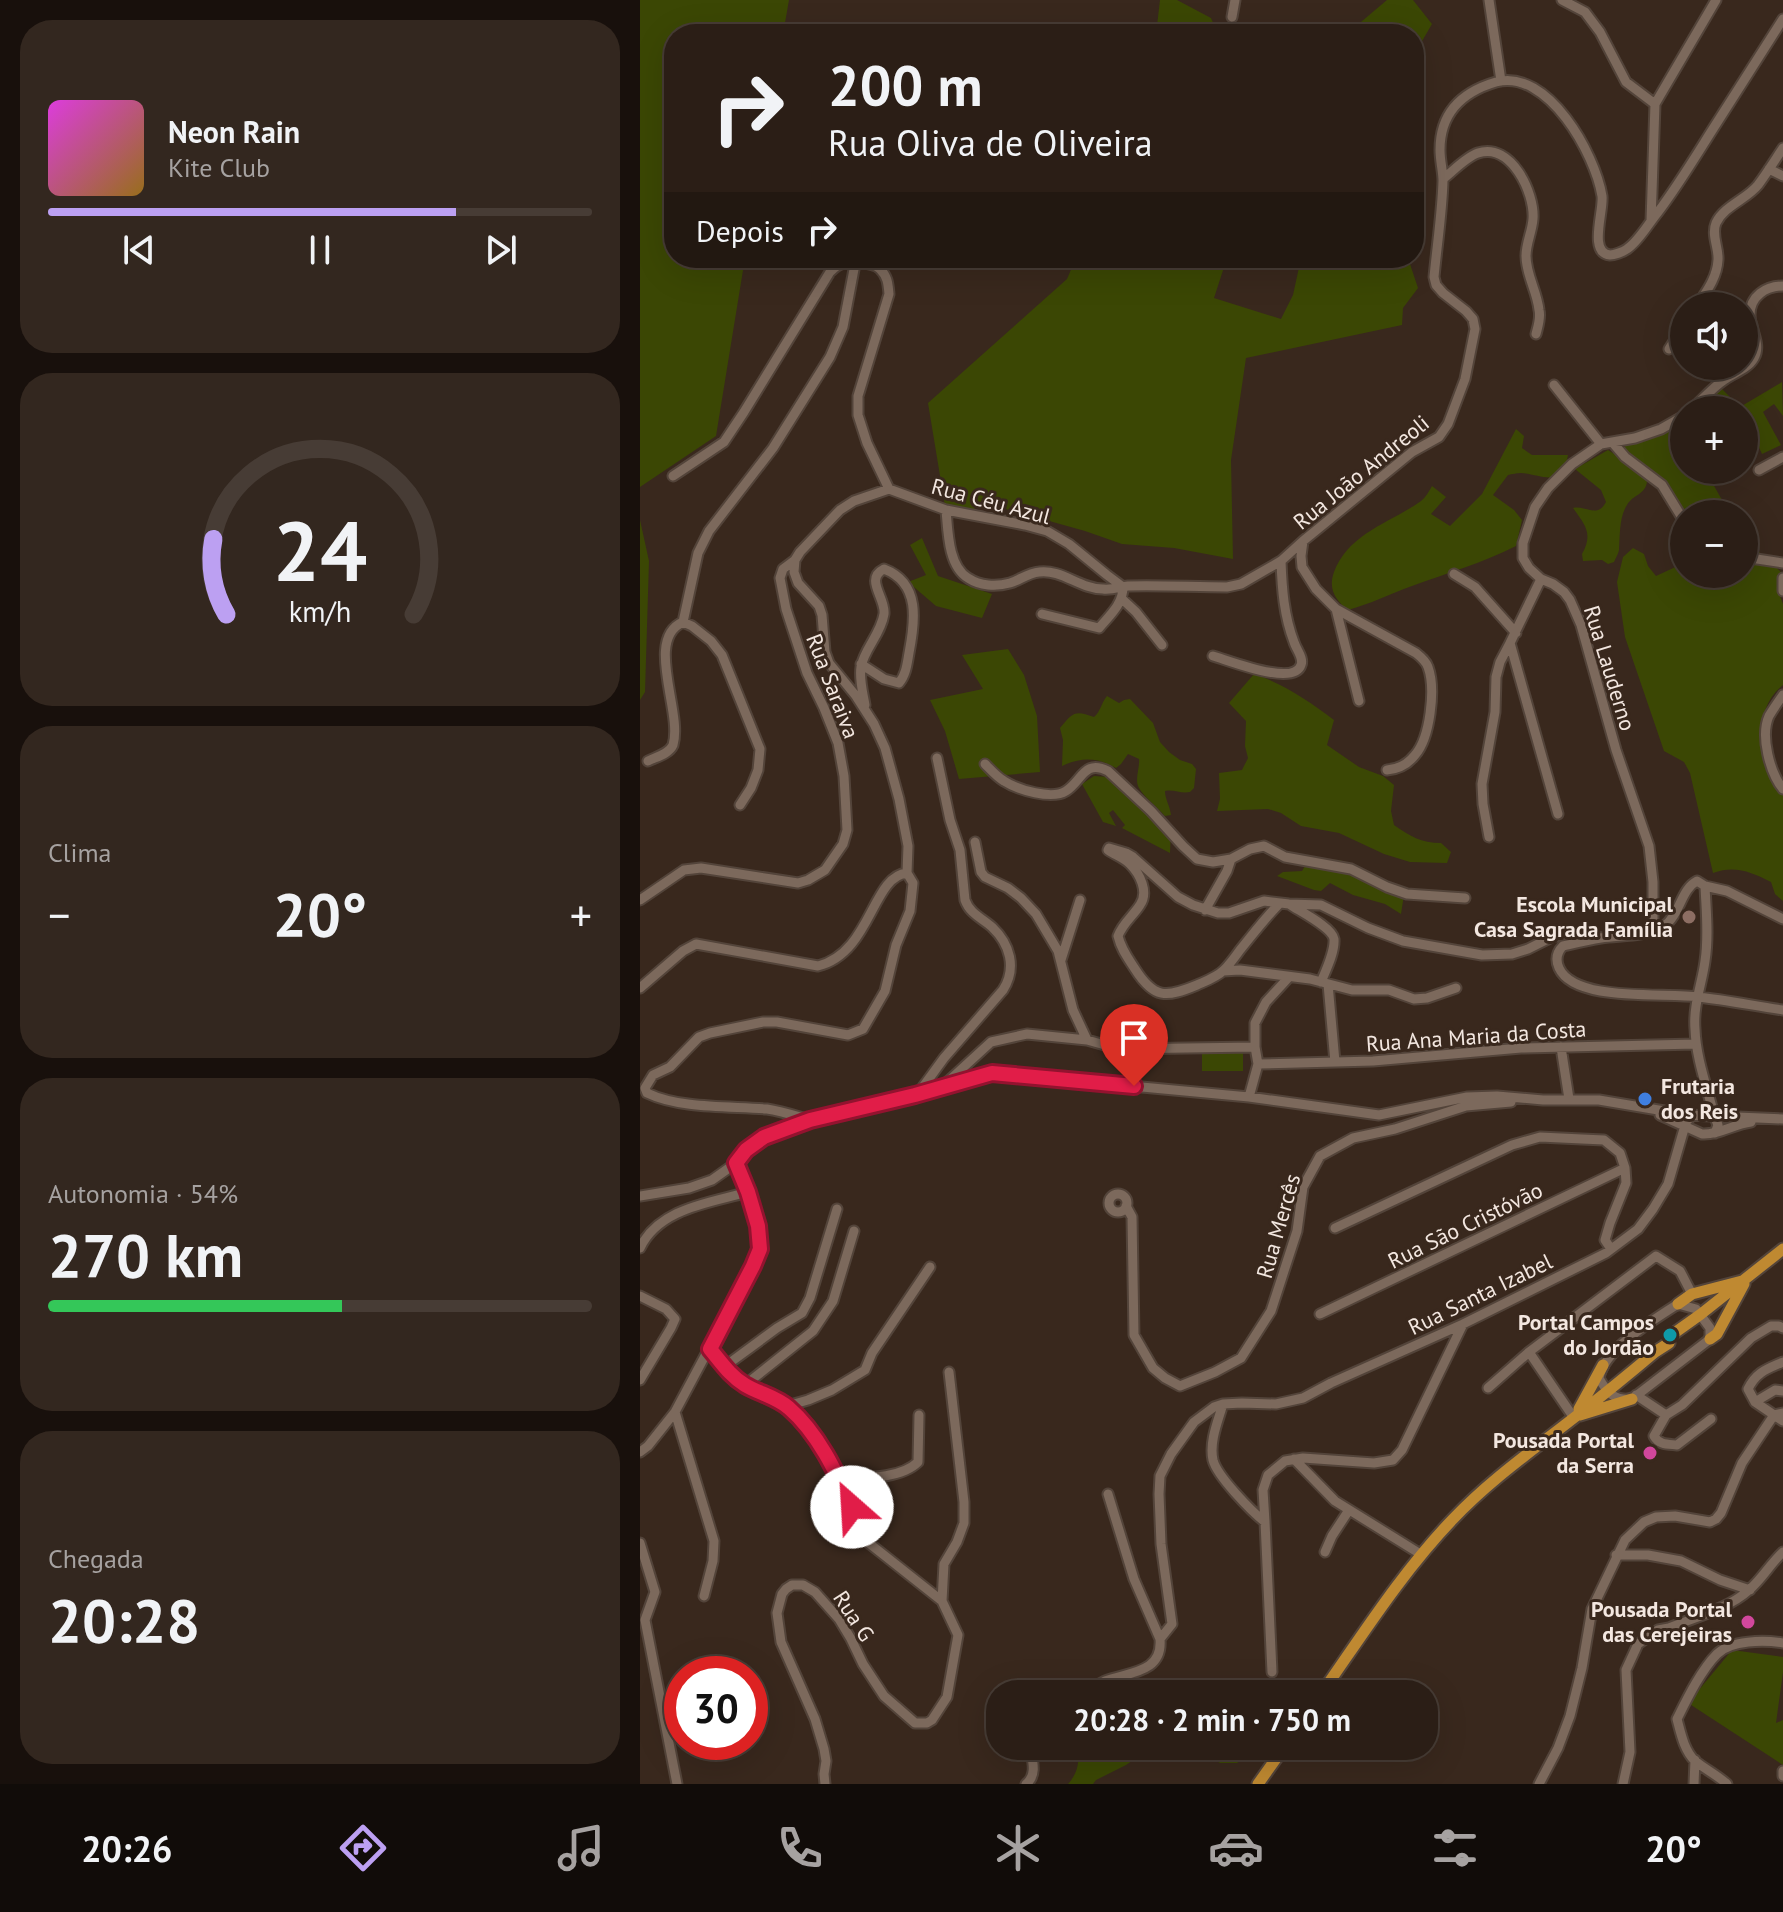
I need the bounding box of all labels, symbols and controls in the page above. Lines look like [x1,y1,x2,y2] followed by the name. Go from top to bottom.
[828,49,983,121] text: 200 m
[696,56,800,160] icon: right
[168,112,300,151] text: Neon Rain
[828,119,1153,166] text: Rua Oliva de Oliveira
[168,151,270,184] text: Kite Club
[800,208,844,252] icon: right
[696,211,784,250] text: Depois
[117,228,161,272] icon: previous
[298,228,342,272] icon: pause
[479,228,523,272] icon: next
[1670,292,1758,588] map controls
[1670,292,1758,380] button: sound
[1670,396,1758,484] button: +
[1287,409,1435,535] street label: Rua João Andreoli
[928,472,1054,530] street label: Rua Céu Azul
[273,496,367,604] text: 24
[1670,500,1758,588] button: −
[289,593,351,630] text: km/h
[1578,602,1642,734] street label: Rua Lauderno
[800,630,866,742] street label: Rua Saraiva
[48,836,111,869] text: Clima
[273,875,367,953] text: 20°
[48,886,70,943] text: −
[570,886,592,943] text: +
[1474,890,1674,943] place label: Escola Municipal Casa Sagrada Família
[1680,908,1698,926] marker: Escola Municipal Casa Sagrada Família
[1100,1004,1168,1086] pin
[1365,1014,1587,1058] street label: Rua Ana Maria da Costa
[1112,1016,1156,1060] icon: arrive
[1661,1072,1738,1125] place label: Frutaria dos Reis
[1636,1090,1654,1108] marker: Frutaria dos Reis
[1250,1171,1306,1281] street label: Rua Mercês
[1383,1175,1547,1275] street label: Rua São Cristóvão
[48,1177,238,1210] text: Autonomia · 54%
[48,1216,243,1294] text: 270 km
[1403,1247,1557,1341] street label: Rua Santa Izabel
[1518,1308,1654,1361] place label: Portal Campos do Jordão
[1661,1326,1679,1344] marker: Portal Campos do Jordão
[1493,1426,1635,1479] place label: Pousada Portal da Serra
[1641,1444,1659,1462] marker: Pousada Portal da Serra
[810,1465,894,1549] position arrow
[48,1542,144,1575] text: Chegada
[48,1581,200,1659] text: 20:28
[827,1585,881,1647] street label: Rua G
[1591,1595,1733,1648] place label: Pousada Portal das Cerejeiras
[1739,1613,1757,1631] marker: Pousada Portal das Cerejeiras
[664,1656,768,1760] speed limit sign: 30
[1073,1700,1351,1739] text: 20:28 · 2 min · 750 m
[335,1820,391,1876] icon: directions
[553,1820,609,1876] icon: music
[772,1820,828,1876] icon: phone
[990,1820,1046,1876] icon: climate
[1208,1820,1264,1876] icon: car
[1427,1820,1483,1876] icon: filters
[81,1825,173,1872] text: 20:26
[1645,1825,1702,1872] text: 20°

